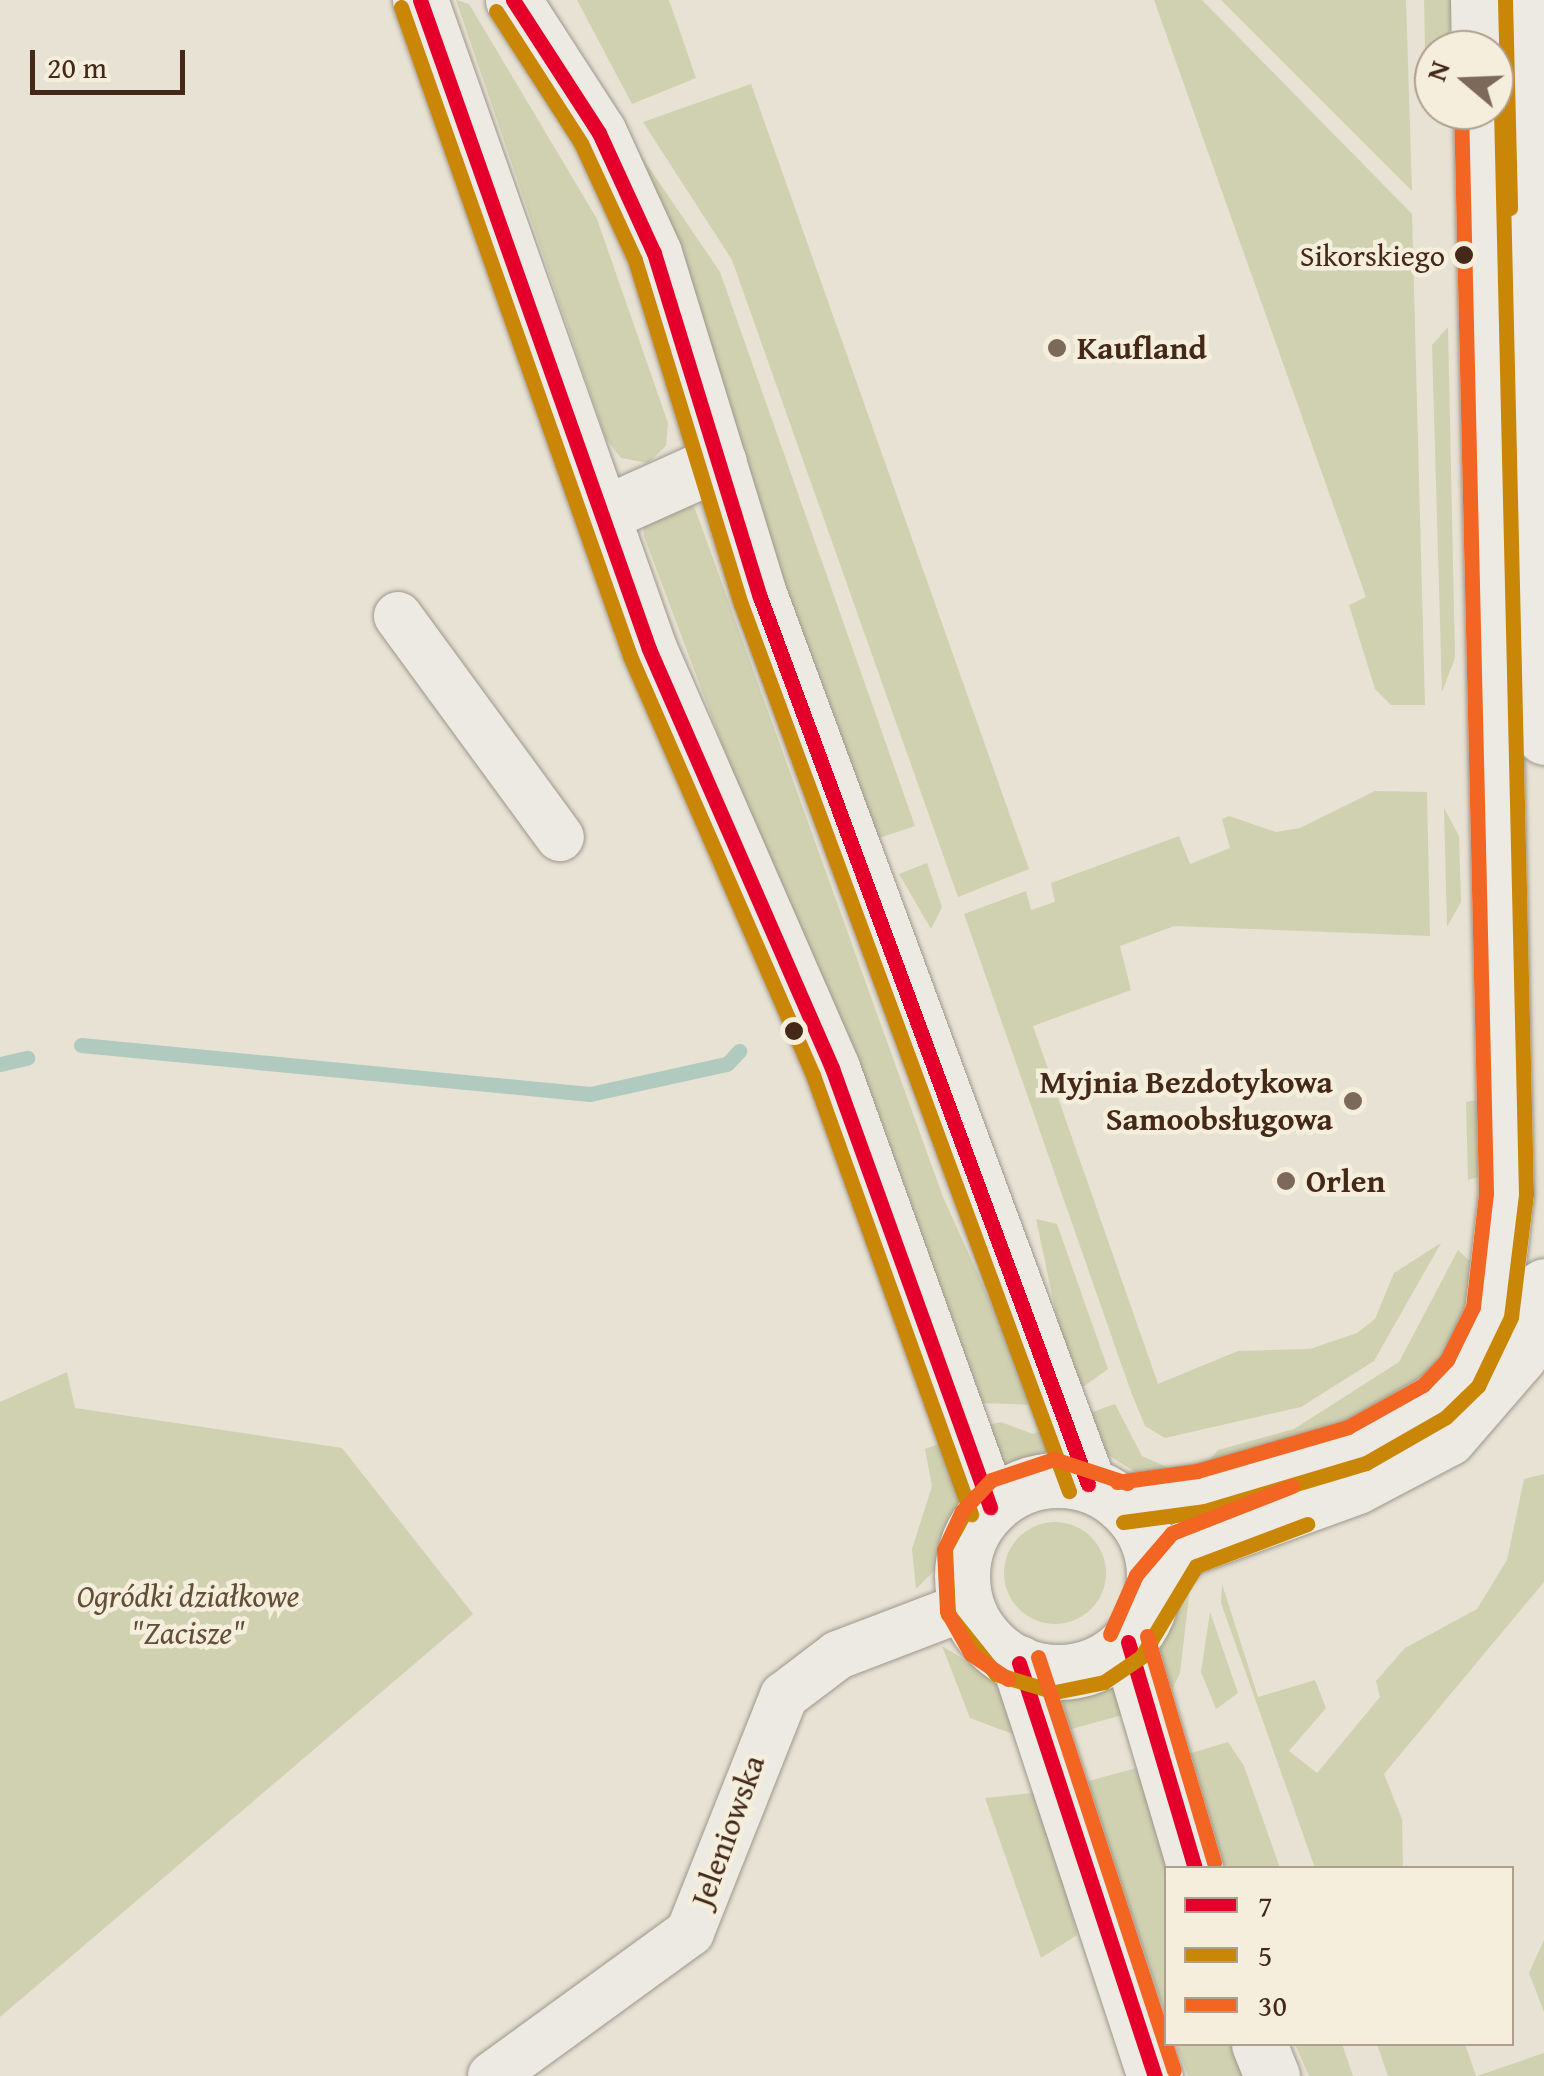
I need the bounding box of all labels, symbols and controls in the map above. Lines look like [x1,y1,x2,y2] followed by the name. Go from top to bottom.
[35,30,190,92] scale bar
[1414,30,1514,130] north arrow
[47,45,107,89] text: 20 m
[1415,55,1459,86] text: N
[1300,237,1445,273] place label: Sikorskiego
[1454,245,1474,265] marker: Sikorskiego
[1077,329,1207,367] place label: Kaufland
[1046,337,1068,359] marker: Kaufland
[784,1021,804,1041] unlabelled marker
[1040,1064,1333,1139] place label: Myjnia Bezdotykowa Samoobsługowa
[1342,1090,1364,1112] marker: Myjnia Bezdotykowa Samoobsługowa
[1306,1162,1385,1200] place label: Orlen
[1275,1170,1297,1192] marker: Orlen
[77,1578,299,1653] park label: Ogródki działkowe "Zacisze"
[683,1750,773,1912] street label: Jeleniowska
[1164,1866,1514,2046] legend
[1258,1883,1272,1927] text: 7
[1258,1933,1272,1977] text: 5
[1258,1983,1287,2027] text: 30

